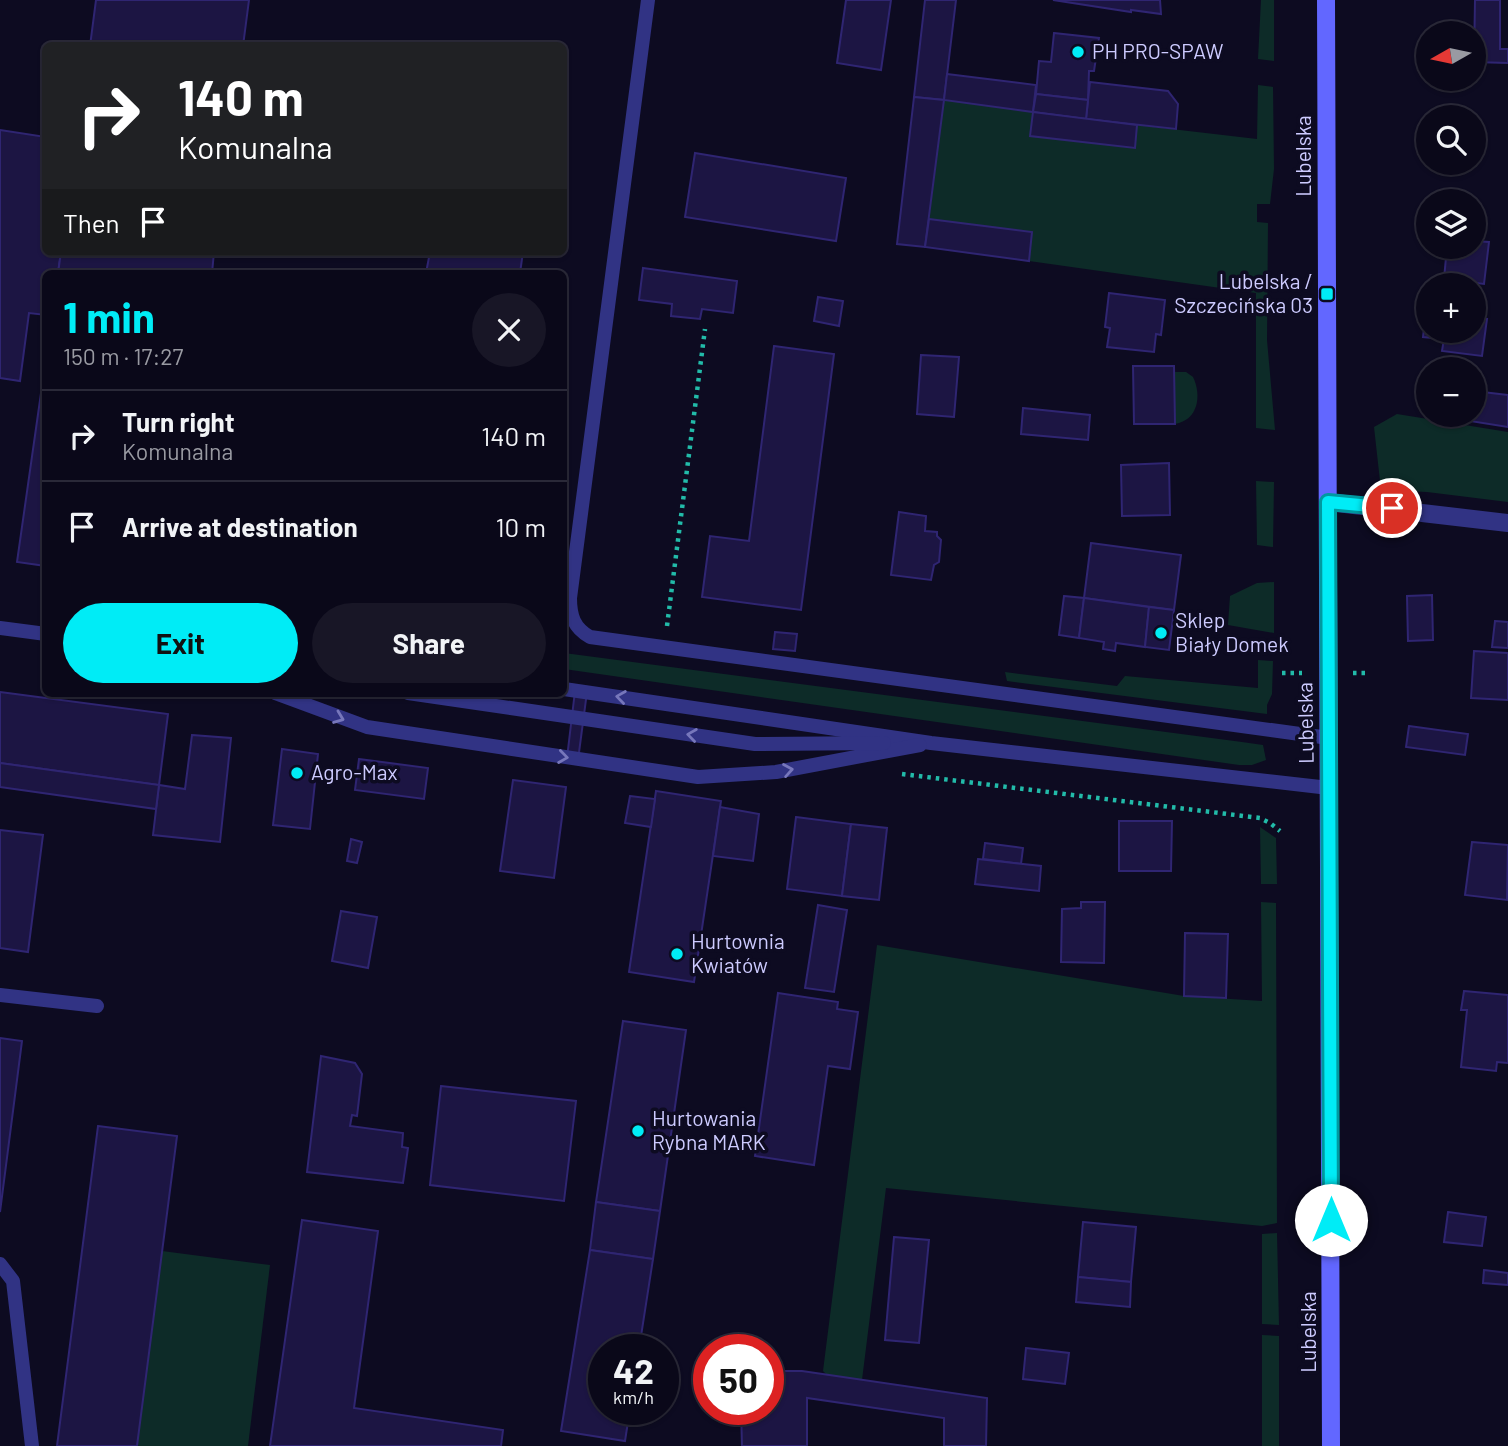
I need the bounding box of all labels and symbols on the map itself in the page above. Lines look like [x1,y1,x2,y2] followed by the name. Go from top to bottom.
[1416,21,1486,91] north arrow
[1092,38,1223,63] place label: PH PRO-SPAW
[1070,44,1086,60] marker: PH PRO-SPAW
[1290,115,1315,197] street label: Lubelska
[1174,268,1313,317] place label: Lubelska / Szczecińska 03
[1319,286,1335,302] marker: Lubelska / Szczecińska 03
[1362,478,1422,538] pin
[1175,607,1289,656] place label: Sklep Biały Domek
[1153,625,1169,641] marker: Sklep Biały Domek
[1291,682,1318,764] street label: Lubelska
[615,690,627,705] one-way arrow
[332,710,345,724] one-way arrow
[686,728,698,743] one-way arrow
[557,750,569,765] one-way arrow
[311,759,398,784] place label: Agro-Max
[782,763,794,778] one-way arrow
[289,765,305,781] marker: Agro-Max
[691,928,785,977] place label: Hurtownia Kwiatów
[669,946,685,962] marker: Hurtownia Kwiatów
[652,1105,766,1154] place label: Hurtowania Rybna MARK
[630,1123,646,1139] marker: Hurtowania Rybna MARK
[1294,1183,1368,1257] position arrow
[1295,1291,1320,1373] street label: Lubelska
[693,1334,784,1425] speed limit sign: 50

